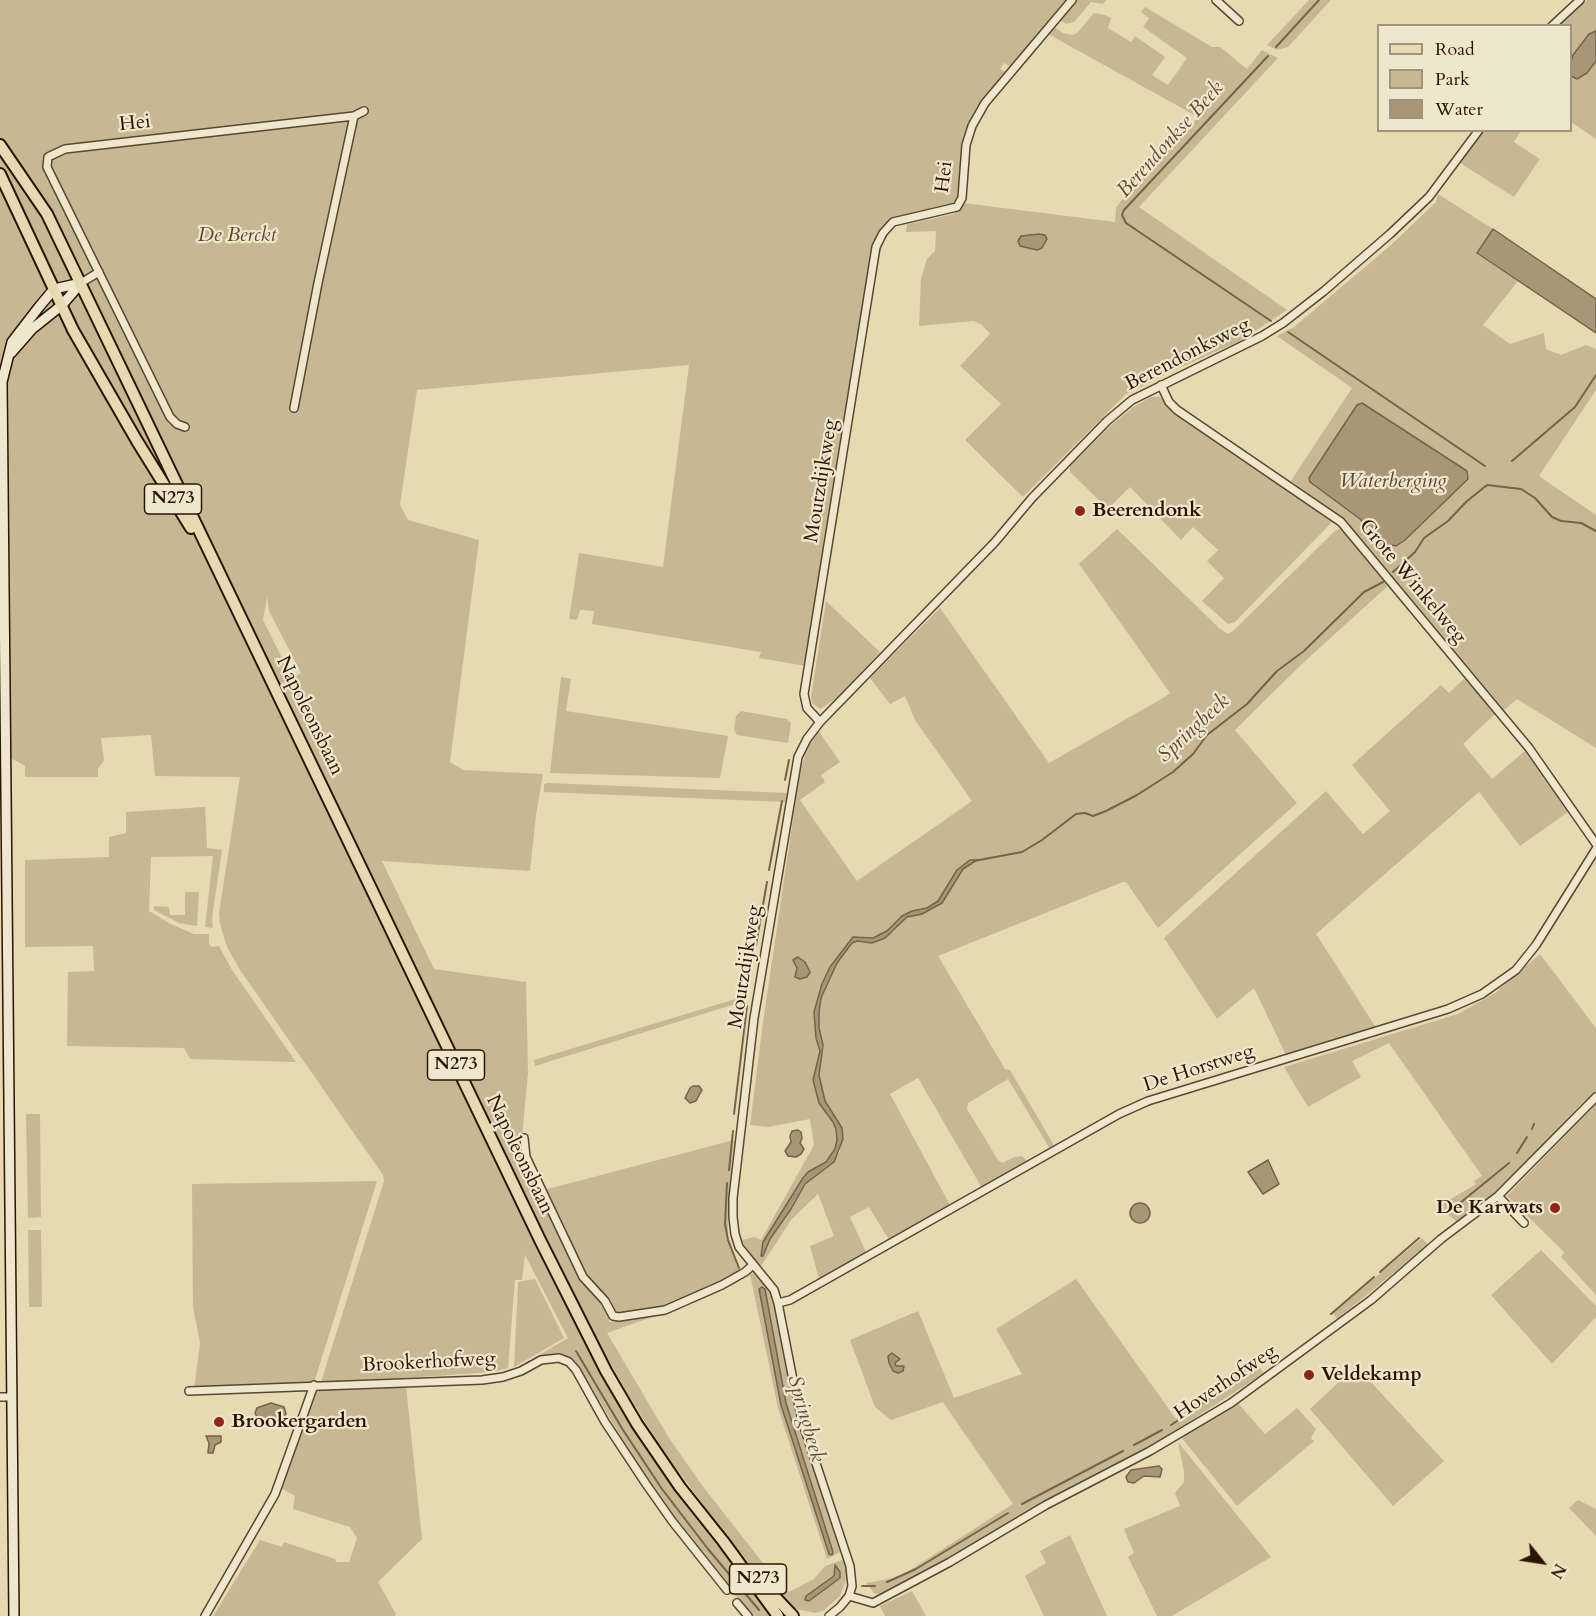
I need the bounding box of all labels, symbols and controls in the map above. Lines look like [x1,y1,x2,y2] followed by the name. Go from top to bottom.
[1377,24,1572,132] legend
[1435,37,1475,62] text: Road
[1435,67,1470,92] text: Park
[1112,77,1230,203] water label: Berendonkse Beek
[1435,97,1483,122] text: Water
[118,110,152,138] street label: Hei
[931,160,959,194] street label: Hei
[198,224,276,248] park label: De Berckt
[1122,313,1254,397] street label: Berendonksweg
[800,417,844,545] street label: Moutzdijkweg
[1339,469,1447,495] water label: Waterberging
[144,484,201,514] road number: N273
[1092,499,1201,523] place label: Beerendonk
[1073,504,1087,518] marker: Beerendonk
[1353,515,1471,649] street label: Grote Winkelweg
[270,653,348,779] street label: Napoleonsbaan
[1153,689,1235,769] water label: Springbeek
[724,903,768,1031] street label: Moutzdijkweg
[1141,1040,1257,1098] street label: De Horstweg
[428,1050,484,1080] road number: N273
[480,1092,558,1218] street label: Napoleonsbaan
[1436,1196,1543,1220] place label: De Karwats
[1548,1201,1562,1215] marker: De Karwats
[1170,1340,1282,1426] street label: Hoverhofweg
[362,1348,496,1378] street label: Brookerhofweg
[1321,1363,1422,1387] place label: Veldekamp
[1302,1368,1316,1382] marker: Veldekamp
[781,1373,829,1465] water label: Springbeek
[231,1410,367,1434] place label: Brookergarden
[212,1415,226,1429] marker: Brookergarden
[1512,1532,1572,1592] north arrow
[1545,1559,1571,1583] text: N
[730,1564,786,1594] road number: N273

